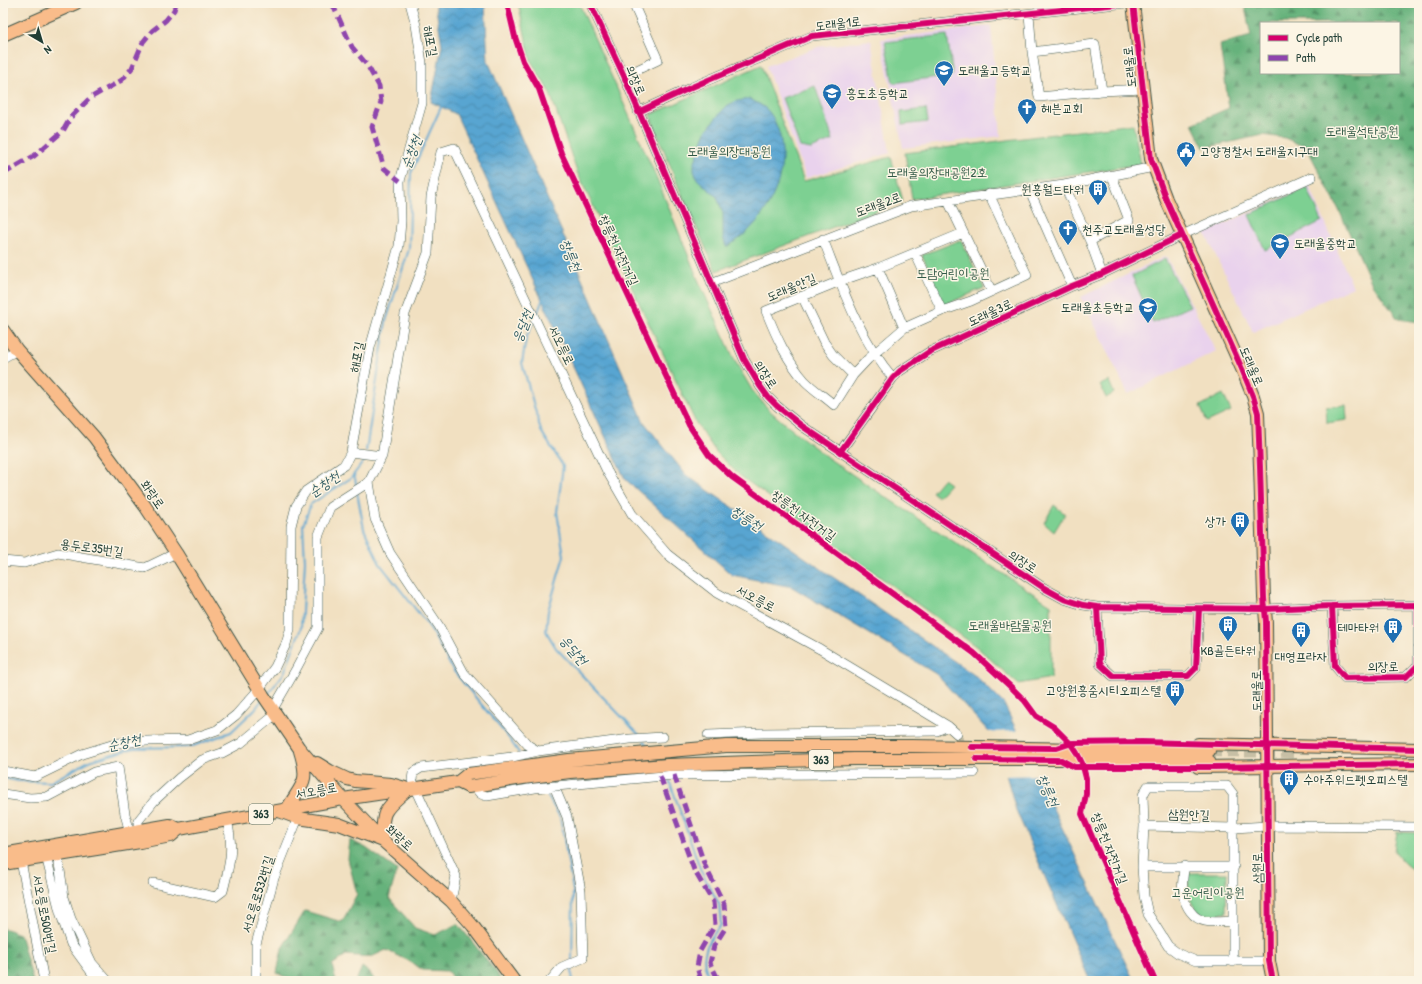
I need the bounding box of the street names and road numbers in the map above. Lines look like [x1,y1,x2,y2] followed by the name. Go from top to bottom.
[814,11,862,35] street label: 도래울1로
[419,24,443,58] street label: 해포길
[1118,45,1140,89] street label: 도래울로
[622,62,650,98] street label: 의장로
[852,187,904,221] street label: 도래울2로
[595,212,643,288] street label: 창릉천 자전거길
[763,268,819,306] street label: 도래울안길
[965,294,1015,330] street label: 도래울3로
[545,322,579,368] street label: 서오릉로
[344,340,368,374] street label: 해포길
[1236,343,1268,389] street label: 도래울로
[750,356,782,392] street label: 의장로
[137,476,169,512] street label: 화랑로
[768,485,840,545] street label: 창릉천 자전거길
[59,534,125,560] street label: 용두로35번길
[1005,545,1041,577] street label: 의장로
[733,580,779,616] street label: 서오릉로
[1367,657,1399,675] street label: 의장로
[1247,670,1265,712] street label: 도래울로
[809,750,833,770] road number: 363
[294,778,338,802] street label: 서오릉로
[249,804,273,824] road number: 363
[1168,804,1210,824] street label: 삼원안길
[1087,809,1133,887] street label: 창릉천 자전거길
[382,820,418,854] street label: 화랑로
[1248,852,1266,884] street label: 삼원로
[237,853,277,935] street label: 서오릉로532번길
[29,873,61,955] street label: 서오릉로500번길

